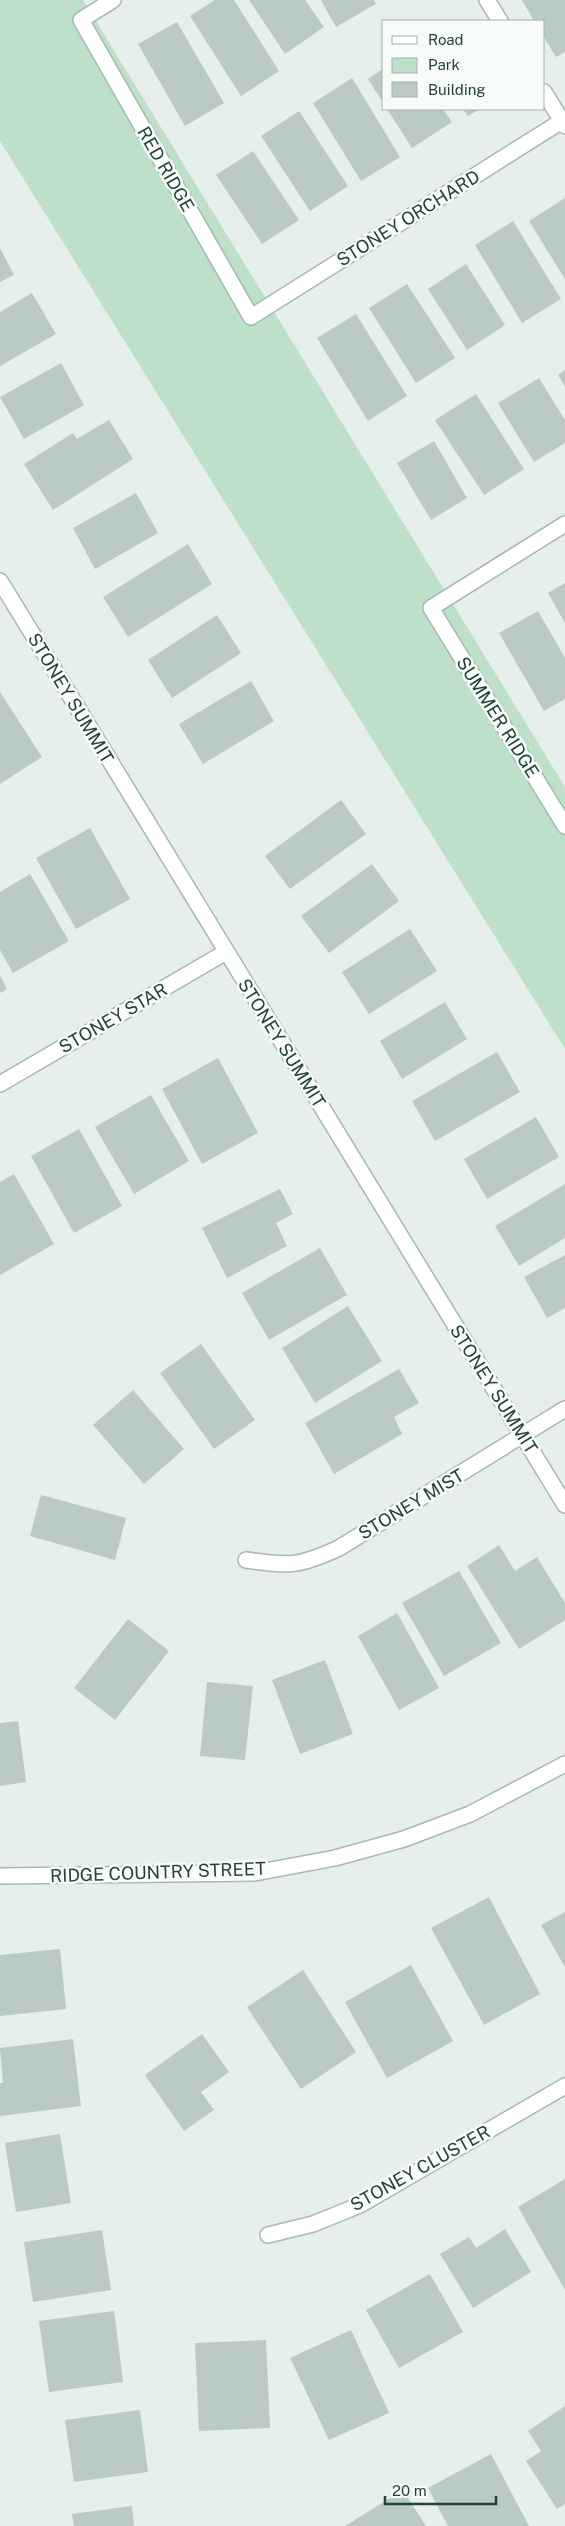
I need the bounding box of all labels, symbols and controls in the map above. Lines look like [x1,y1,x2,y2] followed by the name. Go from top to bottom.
[382,20,545,110] legend
[428,31,464,48] text: Road
[428,56,460,73] text: Park
[428,81,486,98] text: Building
[133,123,199,215] street label: RED RIDGE
[333,165,483,271] street label: STONEY ORCHARD
[24,629,118,767] street label: STONEY SUMMIT
[452,653,544,781] street label: SUMMER RIDGE
[234,975,330,1112] street label: STONEY SUMMIT
[55,979,171,1057] street label: STONEY STAR
[446,1321,542,1458] street label: STONEY SUMMIT
[354,1464,468,1544] street label: STONEY MIST
[50,1858,267,1886] street label: RIDGE COUNTRY STREET
[346,2121,494,2215] street label: STONEY CLUSTER
[385,2474,496,2506] scale bar
[392,2482,427,2499] text: 20 m

